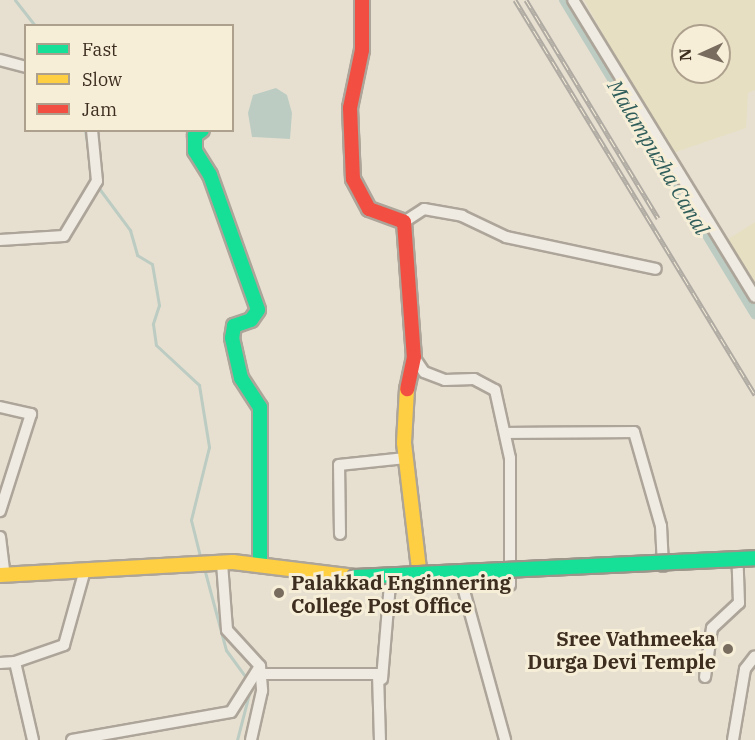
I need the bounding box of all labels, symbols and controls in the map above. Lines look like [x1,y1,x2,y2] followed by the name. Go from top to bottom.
[24,24,234,132] legend
[671,24,731,84] north arrow
[82,38,117,61] text: Fast
[675,48,695,62] text: N
[82,68,122,91] text: Slow
[603,75,715,239] water label: Malampuzha Canal
[82,98,117,121] text: Jam
[291,570,511,617] place label: Palakkad Enginnering College Post Office
[272,586,286,600] marker: Palakkad Enginnering College Post Office
[527,626,716,673] place label: Sree Vathmeeka Durga Devi Temple
[721,642,735,656] marker: Sree Vathmeeka Durga Devi Temple

